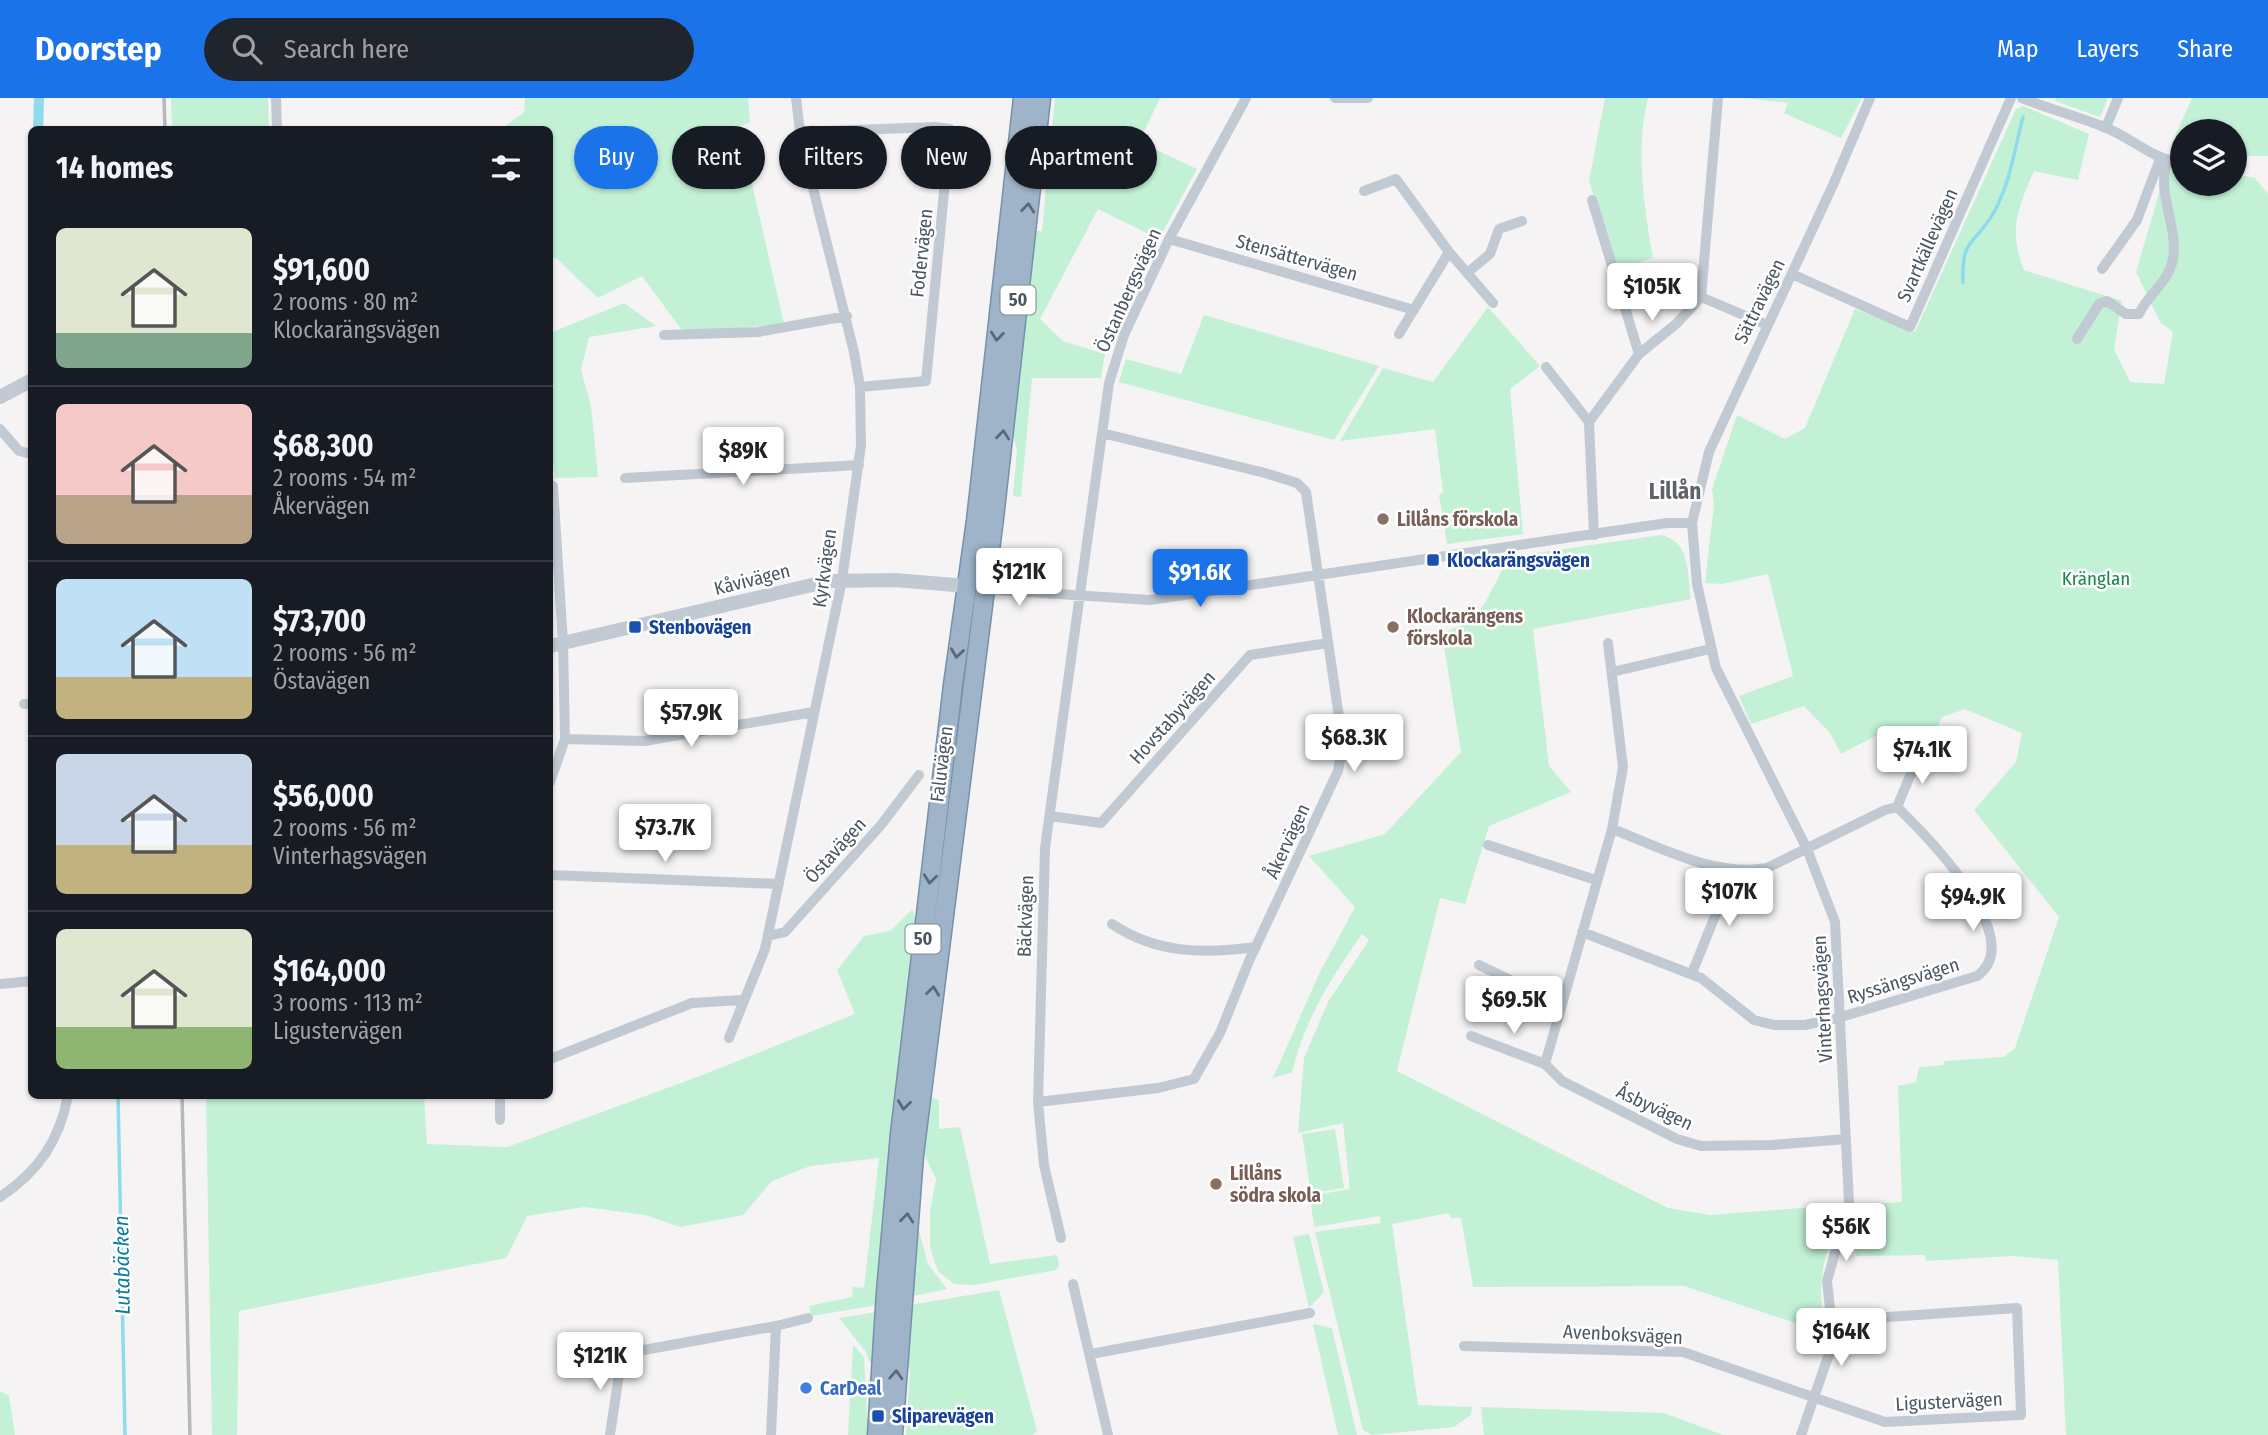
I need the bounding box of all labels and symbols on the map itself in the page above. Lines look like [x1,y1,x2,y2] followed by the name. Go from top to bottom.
[1892,185,1963,306] street label: Svartkällevägen
[1021,203,1036,214] one-way arrow
[905,208,938,299] street label: Fodervägen
[1091,225,1166,356] street label: Östanbergsvägen
[1233,229,1360,286] street label: Stensättervägen
[1729,255,1790,347] street label: Sättravägen
[1603,264,1701,323] pin: $105K
[1000,286,1036,314] road number: 50
[989,330,1004,342] one-way arrow
[702,428,784,487] pin: $89K
[995,429,1010,440] one-way arrow
[1649,477,1701,505] district label: Lillån
[1397,508,1518,531] place label: Lillåns förskola
[1375,511,1391,527] marker: Lillåns förskola
[808,527,841,609] street label: Kyrkvägen
[970,548,1068,608] pin: $121K
[1447,549,1590,572] place label: Klockarängsvägen
[1143,550,1257,609] pin: $91.6K
[1425,552,1441,568] marker: Klockarängsvägen
[712,559,793,600] street label: Kåvivägen
[2062,567,2130,590] park label: Kränglan
[1407,605,1524,650] place label: Klockarängens förskola
[649,616,752,639] place label: Stenbovägen
[627,619,643,635] marker: Stenbovägen
[1385,619,1401,635] marker: Klockarängens förskola
[950,648,965,659] one-way arrow
[1125,666,1220,769] street label: Hovstabyvägen
[634,690,748,749] pin: $57.9K
[1297,714,1411,774] pin: $68.3K
[925,725,958,803] street label: Faluvägen
[1865,726,1979,786] pin: $74.1K
[1260,800,1315,882] street label: Åkervägen
[608,804,722,864] pin: $73.7K
[800,813,871,888] street label: Östavägen
[1680,868,1778,928] pin: $107K
[923,874,938,885] one-way arrow
[1916,874,2030,933] pin: $94.9K
[1013,875,1038,957] street label: Bäckvägen
[906,924,940,954] road number: 50
[1808,935,1837,1063] street label: Vinterhagsvägen
[1844,953,1962,1008] street label: Ryssängsvägen
[1457,976,1571,1036] pin: $69.5K
[925,986,940,997] one-way arrow
[1613,1080,1697,1135] street label: Åsbyvägen
[896,1099,911,1111] one-way arrow
[1230,1162,1321,1207] place label: Lillåns södra skola
[1208,1176,1224,1192] marker: Lillåns södra skola
[1805,1204,1887,1263] pin: $56K
[900,1212,915,1223] one-way arrow
[108,1215,136,1315] water label: Lutabäcken
[1792,1308,1890,1368] pin: $164K
[1563,1320,1683,1349] street label: Avenboksvägen
[551,1332,649,1392] pin: $121K
[888,1369,903,1380] one-way arrow
[820,1377,882,1400] place label: CarDeal
[798,1380,814,1396] marker: CarDeal
[1895,1387,2003,1416] street label: Ligustervägen
[892,1405,994,1428] place label: Sliparevägen
[870,1408,886,1424] marker: Sliparevägen

